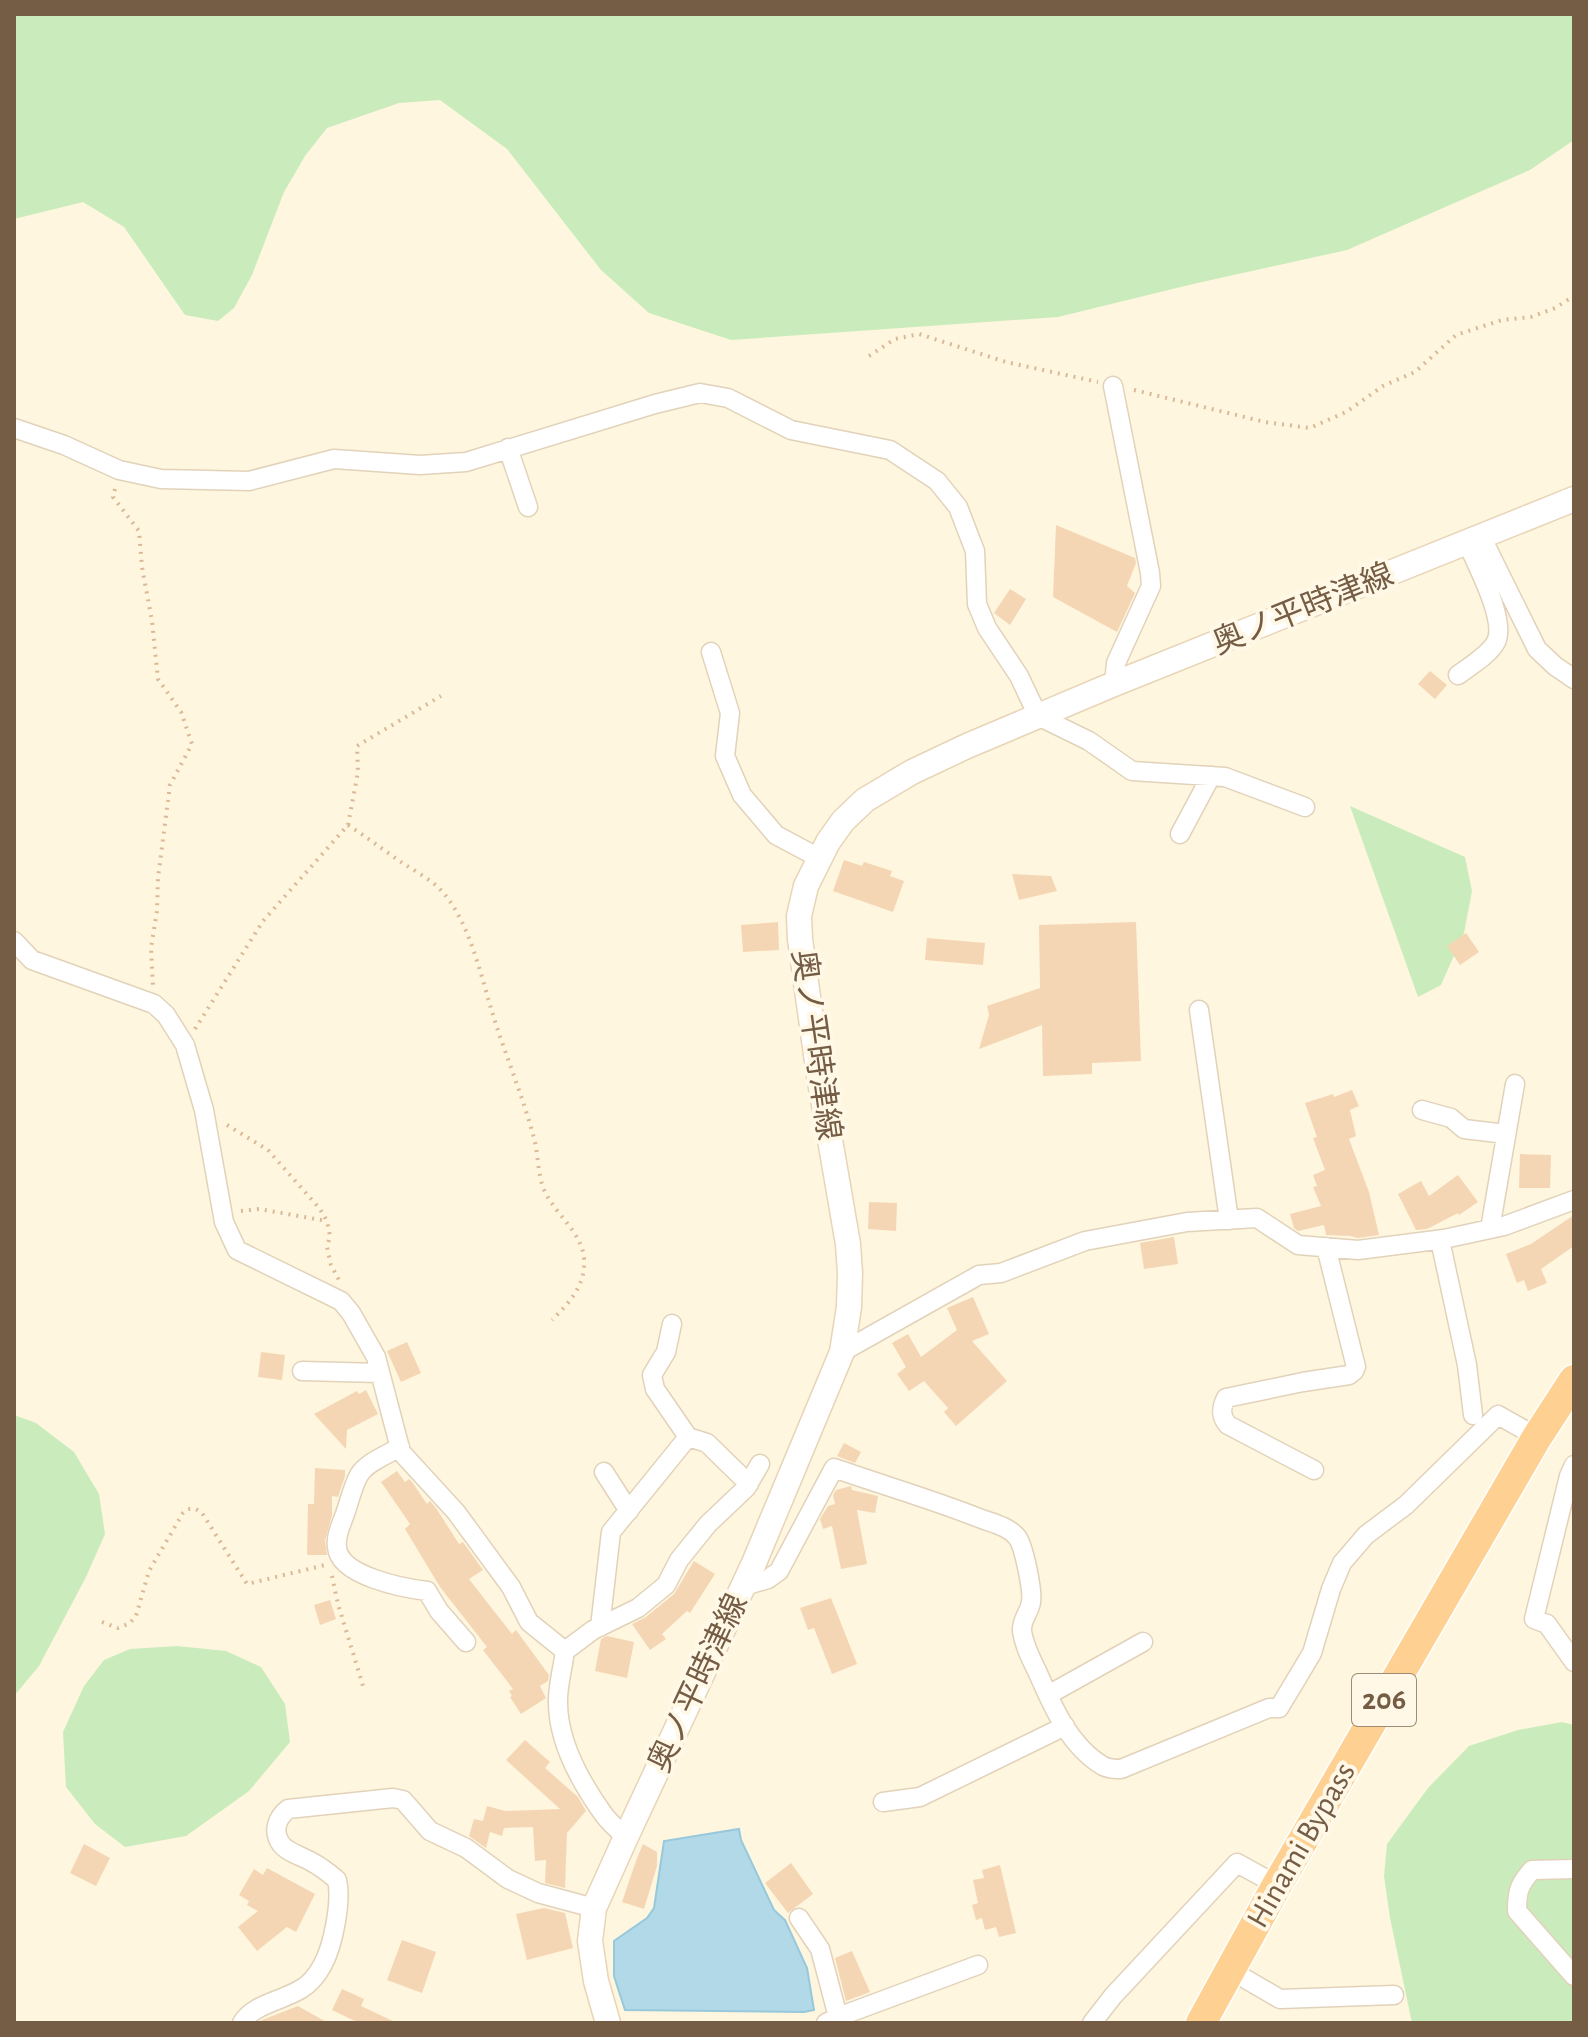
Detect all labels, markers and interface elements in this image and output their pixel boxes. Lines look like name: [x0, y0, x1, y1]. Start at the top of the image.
street label: 奥ノ平時津線: [1207, 556, 1398, 660]
street label: 奥ノ平時津線: [787, 947, 847, 1142]
street label: 奥ノ平時津線: [641, 1588, 753, 1777]
road number: 206: [1352, 1674, 1416, 1726]
street label: Hinami Bypass: [1241, 1757, 1361, 1933]

